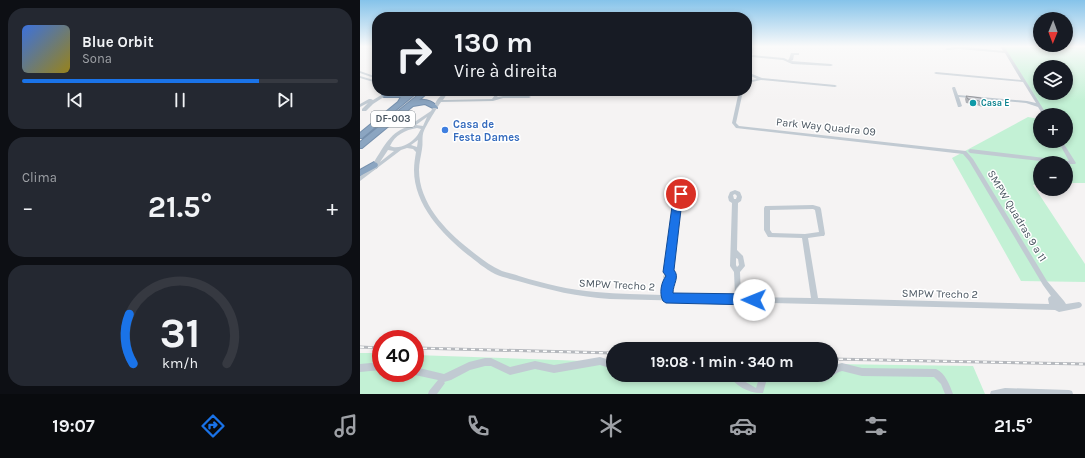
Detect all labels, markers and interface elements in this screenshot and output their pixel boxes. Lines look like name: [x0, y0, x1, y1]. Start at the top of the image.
north arrow: [1033, 12, 1073, 52]
map controls: [1033, 12, 1073, 196]
text: 130 m: [454, 26, 533, 59]
icon: right: [388, 28, 440, 80]
text: Blue Orbit: [82, 33, 154, 51]
text: Sona: [82, 51, 112, 66]
text: Vire à direita: [454, 60, 558, 82]
button: layers: [1033, 60, 1073, 100]
icon: previous: [64, 89, 86, 111]
icon: pause: [169, 89, 191, 111]
icon: next: [274, 89, 296, 111]
marker: Casa E: [968, 98, 978, 108]
place label: Casa E: [981, 98, 1010, 108]
button: +: [1033, 108, 1073, 148]
road number: DF-003: [371, 111, 415, 127]
street label: Park Way Quadra 09: [776, 115, 876, 139]
place label: Casa de Festa Dames: [453, 118, 520, 144]
marker: Casa de Festa Dames: [440, 125, 450, 135]
button: −: [1033, 156, 1073, 196]
street label: SMPW Quadras 9 a 11: [985, 168, 1049, 264]
text: Clima: [22, 170, 57, 185]
pin: [664, 177, 698, 211]
icon: arrive: [670, 183, 692, 205]
text: 21.5°: [148, 189, 212, 225]
text: −: [22, 195, 34, 221]
text: +: [326, 195, 338, 221]
street label: SMPW Trecho 2: [579, 277, 655, 293]
position arrow: [733, 279, 775, 321]
street label: SMPW Trecho 2: [902, 287, 978, 301]
text: 31: [160, 308, 200, 356]
speed limit sign: 40: [372, 330, 424, 382]
text: 19:08 · 1 min · 340 m: [651, 353, 793, 371]
text: km/h: [162, 354, 198, 371]
icon: directions: [199, 412, 227, 440]
icon: music: [332, 412, 360, 440]
icon: phone: [464, 412, 492, 440]
icon: climate: [597, 412, 625, 440]
icon: car: [729, 412, 757, 440]
icon: filters: [862, 412, 890, 440]
text: 19:07: [52, 415, 95, 437]
text: 21.5°: [994, 415, 1033, 437]

